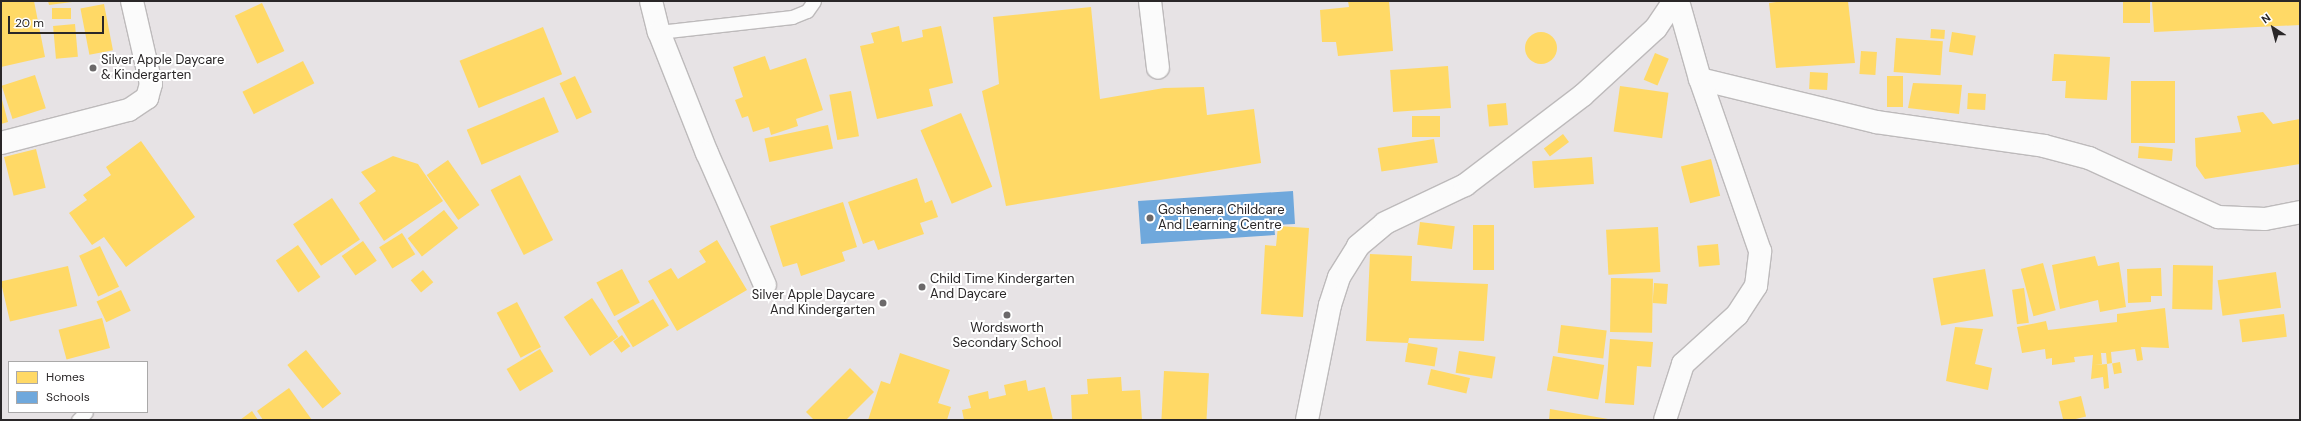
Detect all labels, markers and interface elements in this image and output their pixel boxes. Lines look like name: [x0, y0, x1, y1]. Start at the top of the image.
scale bar: [10, 8, 106, 34]
north arrow: [2253, 8, 2293, 48]
text: N: [2259, 10, 2273, 26]
text: 20 m: [15, 15, 44, 31]
place label: Silver Apple Daycare & Kindergarten: [101, 53, 224, 84]
marker: Silver Apple Daycare & Kindergarten: [88, 63, 98, 73]
place label: Goshenera Childcare And Learning Centre: [1158, 203, 1285, 234]
marker: Goshenera Childcare And Learning Centre: [1145, 213, 1155, 223]
place label: Child Time Kindergarten And Daycare: [930, 272, 1075, 303]
marker: Child Time Kindergarten And Daycare: [917, 282, 927, 292]
place label: Silver Apple Daycare And Kindergarten: [752, 288, 875, 319]
marker: Silver Apple Daycare And Kindergarten: [878, 298, 888, 308]
marker: Wordsworth Secondary School: [1002, 310, 1012, 320]
place label: Wordsworth Secondary School: [952, 321, 1062, 352]
legend: [8, 361, 148, 413]
text: Homes: [46, 369, 85, 385]
text: Schools: [46, 389, 90, 405]

